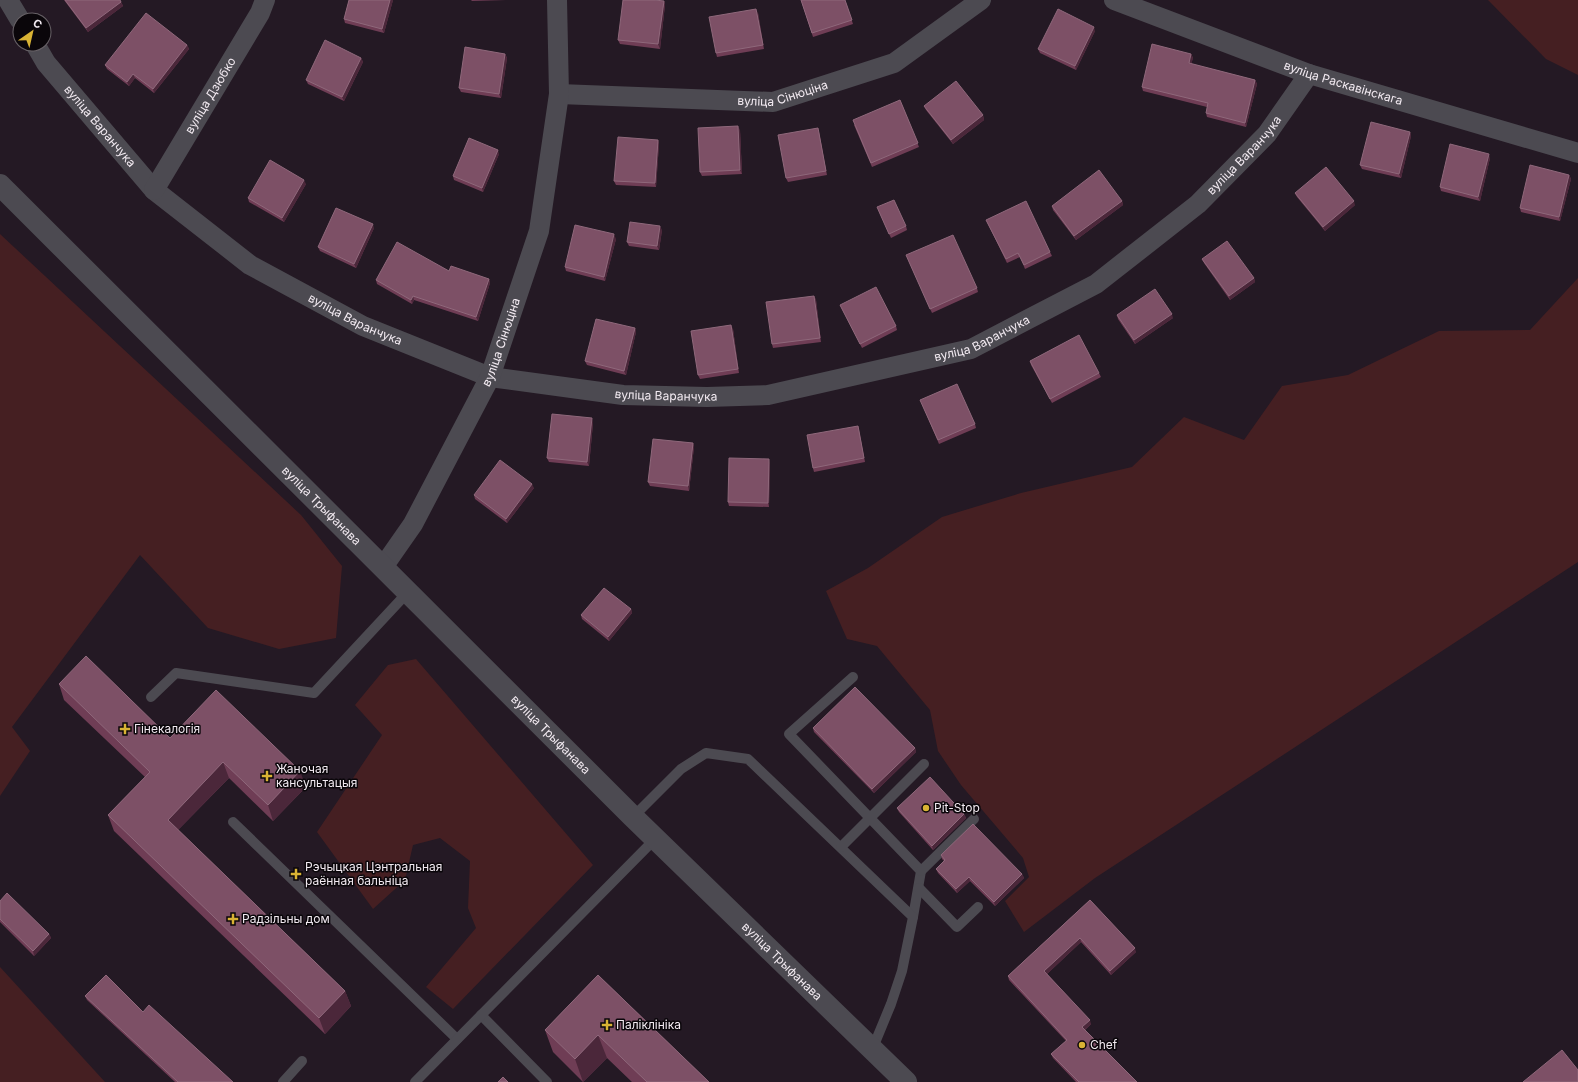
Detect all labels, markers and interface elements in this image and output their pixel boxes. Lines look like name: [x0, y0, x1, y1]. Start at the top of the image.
north arrow: [12, 12, 52, 52]
text: С: [30, 16, 45, 32]
street label: вуліца Дзюбко: [181, 54, 239, 136]
street label: вуліца Раскавінскага: [1282, 57, 1405, 108]
street label: вуліца Сінюціна: [737, 77, 830, 109]
street label: вуліца Варанчука: [61, 82, 139, 170]
street label: вуліца Варанчука: [1203, 113, 1284, 198]
street label: вуліца Варанчука: [306, 290, 404, 348]
street label: вуліца Сінюціна: [478, 296, 523, 389]
street label: вуліца Варанчука: [933, 312, 1032, 364]
street label: вуліца Варанчука: [614, 386, 718, 404]
street label: вуліца Трыфанава: [279, 463, 364, 548]
street label: вуліца Трыфанава: [508, 692, 594, 777]
place label: Гінекалогія: [134, 721, 200, 736]
marker: Гінекалогія: [119, 723, 131, 735]
place label: Жаночая кансультацыя: [276, 761, 358, 790]
marker: Жаночая кансультацыя: [261, 770, 273, 782]
place label: Pit-Stop: [934, 800, 980, 815]
marker: Pit-Stop: [921, 803, 931, 813]
place label: Рэчыцкая Цэнтральная раённая бальніца: [305, 859, 442, 888]
marker: Рэчыцкая Цэнтральная раённая бальніца: [290, 868, 302, 880]
place label: Радзільны дом: [242, 911, 330, 926]
marker: Радзільны дом: [227, 913, 239, 925]
street label: вуліца Трыфанава: [739, 919, 825, 1003]
place label: Паліклініка: [616, 1017, 681, 1032]
marker: Паліклініка: [601, 1019, 613, 1031]
place label: Chef: [1090, 1037, 1118, 1052]
marker: Chef: [1077, 1040, 1087, 1050]

